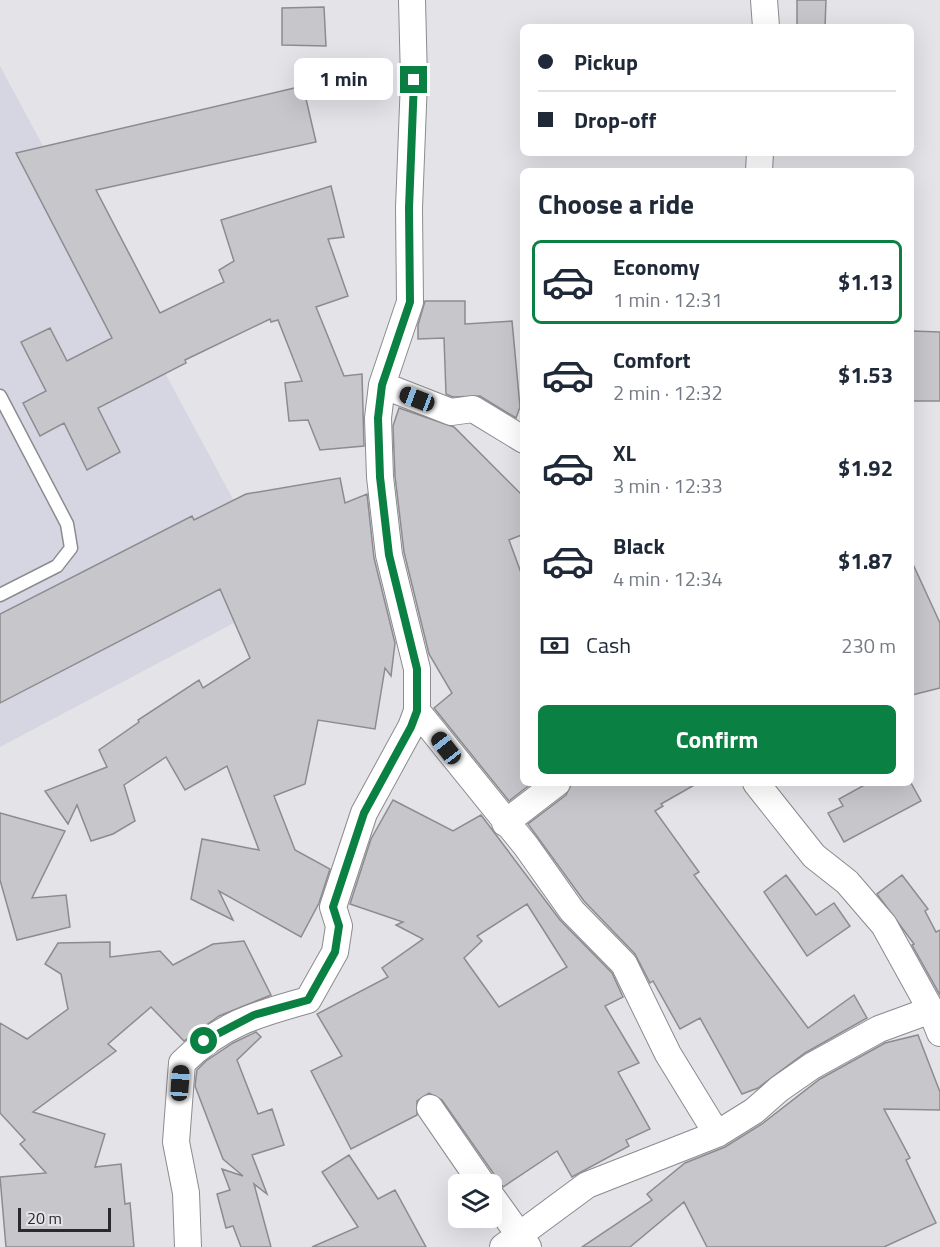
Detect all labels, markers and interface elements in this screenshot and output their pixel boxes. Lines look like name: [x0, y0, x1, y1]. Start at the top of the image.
text: Pickup: [574, 45, 638, 79]
callout: 1 min: [294, 59, 393, 101]
text: 1 min: [319, 63, 368, 94]
route end: [400, 66, 427, 93]
text: Drop-off: [574, 103, 656, 137]
text: Choose a ride: [538, 183, 694, 224]
text: Economy: [613, 250, 700, 284]
icon: car: [541, 255, 595, 309]
text: $1.13: [838, 265, 893, 299]
text: 1 min · 12:31: [613, 284, 723, 315]
text: Comfort: [613, 343, 691, 377]
icon: car: [541, 348, 595, 402]
text: $1.53: [838, 358, 893, 392]
text: 2 min · 12:32: [613, 377, 723, 408]
car: [397, 384, 437, 414]
text: XL: [613, 436, 636, 470]
icon: car: [541, 441, 595, 495]
text: $1.92: [838, 451, 893, 485]
text: 3 min · 12:33: [613, 470, 723, 501]
text: Black: [613, 529, 665, 563]
icon: car: [541, 534, 595, 588]
text: $1.87: [838, 544, 893, 578]
text: 4 min · 12:34: [613, 563, 723, 594]
text: Cash: [586, 628, 631, 662]
icon: cash: [538, 629, 571, 662]
text: 230 m: [841, 630, 896, 661]
button: Confirm: [538, 705, 896, 774]
car: [428, 728, 464, 768]
route start: [190, 1027, 217, 1054]
car: [170, 1064, 190, 1102]
map controls: [448, 1174, 502, 1228]
button: layers: [448, 1174, 502, 1228]
scale bar: [18, 1205, 111, 1232]
text: 20 m: [27, 1206, 62, 1230]

